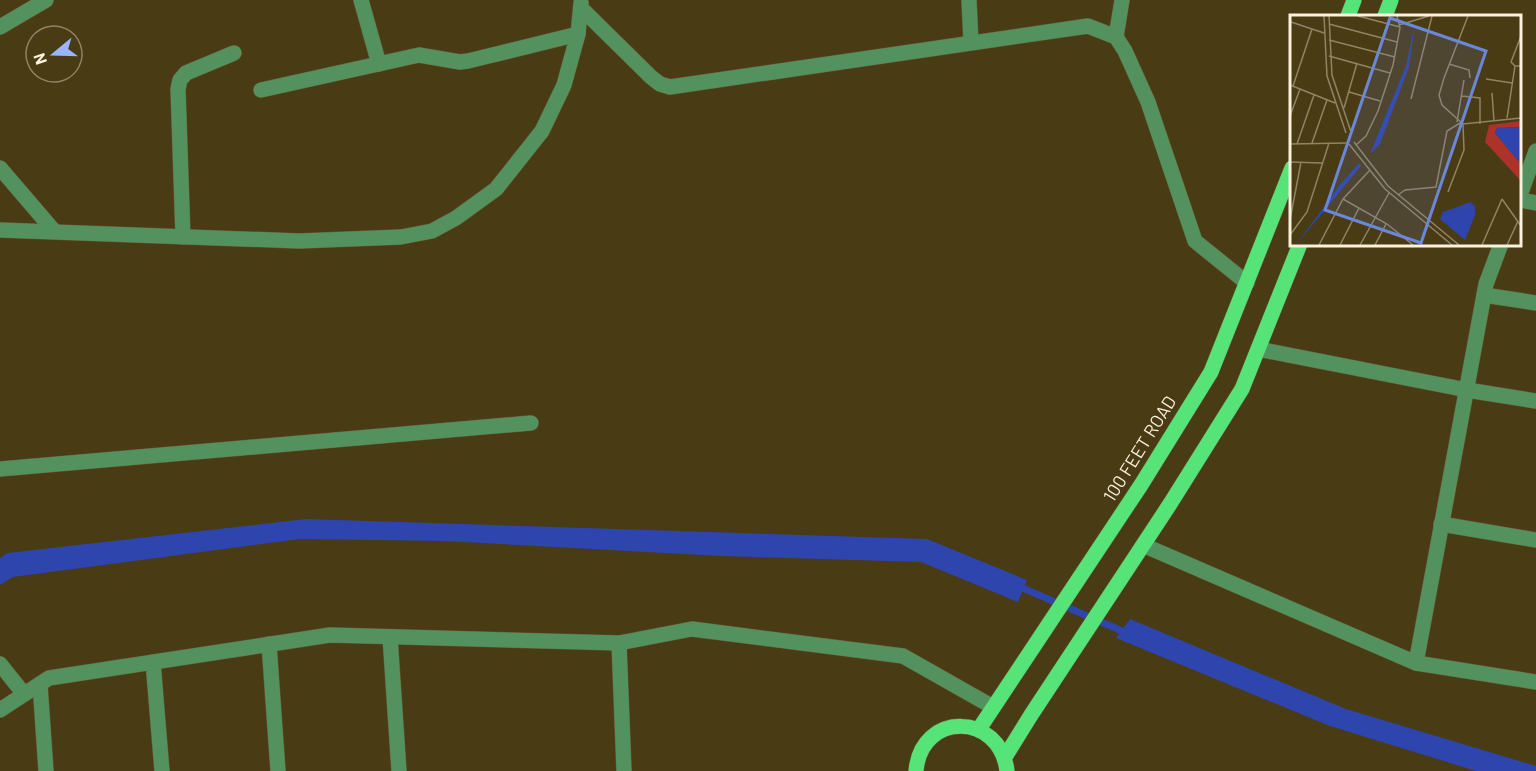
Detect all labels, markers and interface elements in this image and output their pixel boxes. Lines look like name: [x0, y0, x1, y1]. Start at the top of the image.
inset map: [1290, 15, 1521, 246]
north arrow: [24, 24, 84, 84]
text: N: [29, 51, 50, 67]
street label: 100 FEET ROAD: [1098, 392, 1180, 505]

